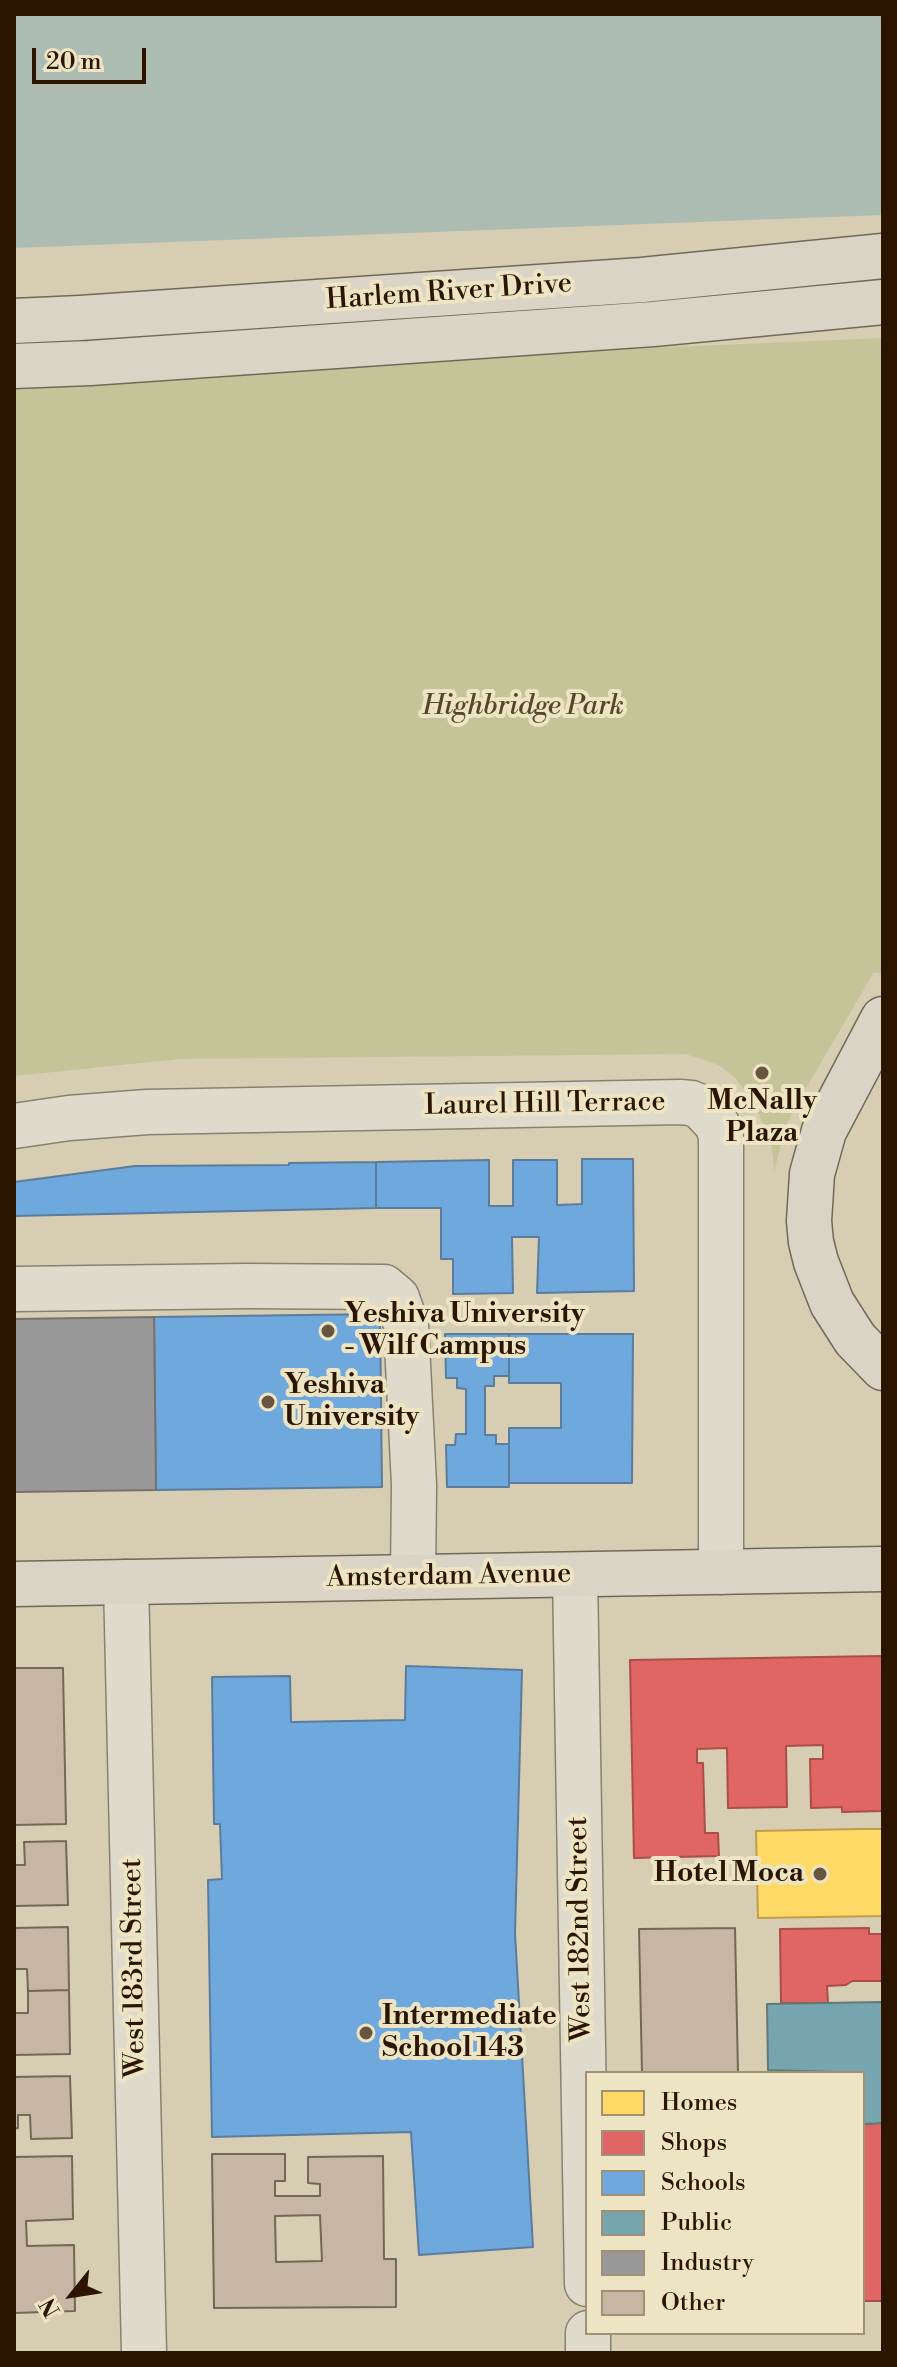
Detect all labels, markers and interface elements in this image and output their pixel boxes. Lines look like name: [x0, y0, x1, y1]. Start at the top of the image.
scale bar: [36, 32, 150, 82]
text: 20 m: [46, 47, 102, 77]
street label: Harlem River Drive: [325, 268, 573, 318]
park label: Highbridge Park: [422, 690, 624, 724]
marker: McNally Plaza: [753, 1064, 771, 1082]
place label: McNally Plaza: [707, 1085, 817, 1151]
street label: Laurel Hill Terrace: [424, 1086, 666, 1124]
place label: Yeshiva University - Wilf Campus: [344, 1298, 585, 1364]
marker: Yeshiva University - Wilf Campus: [319, 1322, 337, 1340]
place label: Yeshiva University: [284, 1369, 419, 1435]
marker: Yeshiva University: [259, 1393, 277, 1411]
street label: Amsterdam Avenue: [326, 1558, 572, 1596]
street label: West 182nd Street: [562, 1816, 600, 2042]
place label: Hotel Moca: [654, 1857, 804, 1891]
street label: West 183rd Street: [116, 1858, 154, 2078]
marker: Hotel Moca: [811, 1865, 829, 1883]
place label: Intermediate School 143: [382, 2000, 557, 2066]
marker: Intermediate School 143: [357, 2024, 375, 2042]
legend: [585, 2071, 865, 2335]
text: Homes: [661, 2088, 737, 2118]
text: Shops: [661, 2128, 727, 2158]
text: Schools: [661, 2168, 746, 2198]
text: Public: [661, 2208, 732, 2238]
text: Industry: [661, 2248, 754, 2278]
north arrow: [32, 2255, 112, 2335]
text: Other: [661, 2288, 725, 2318]
text: N: [35, 2293, 67, 2322]

